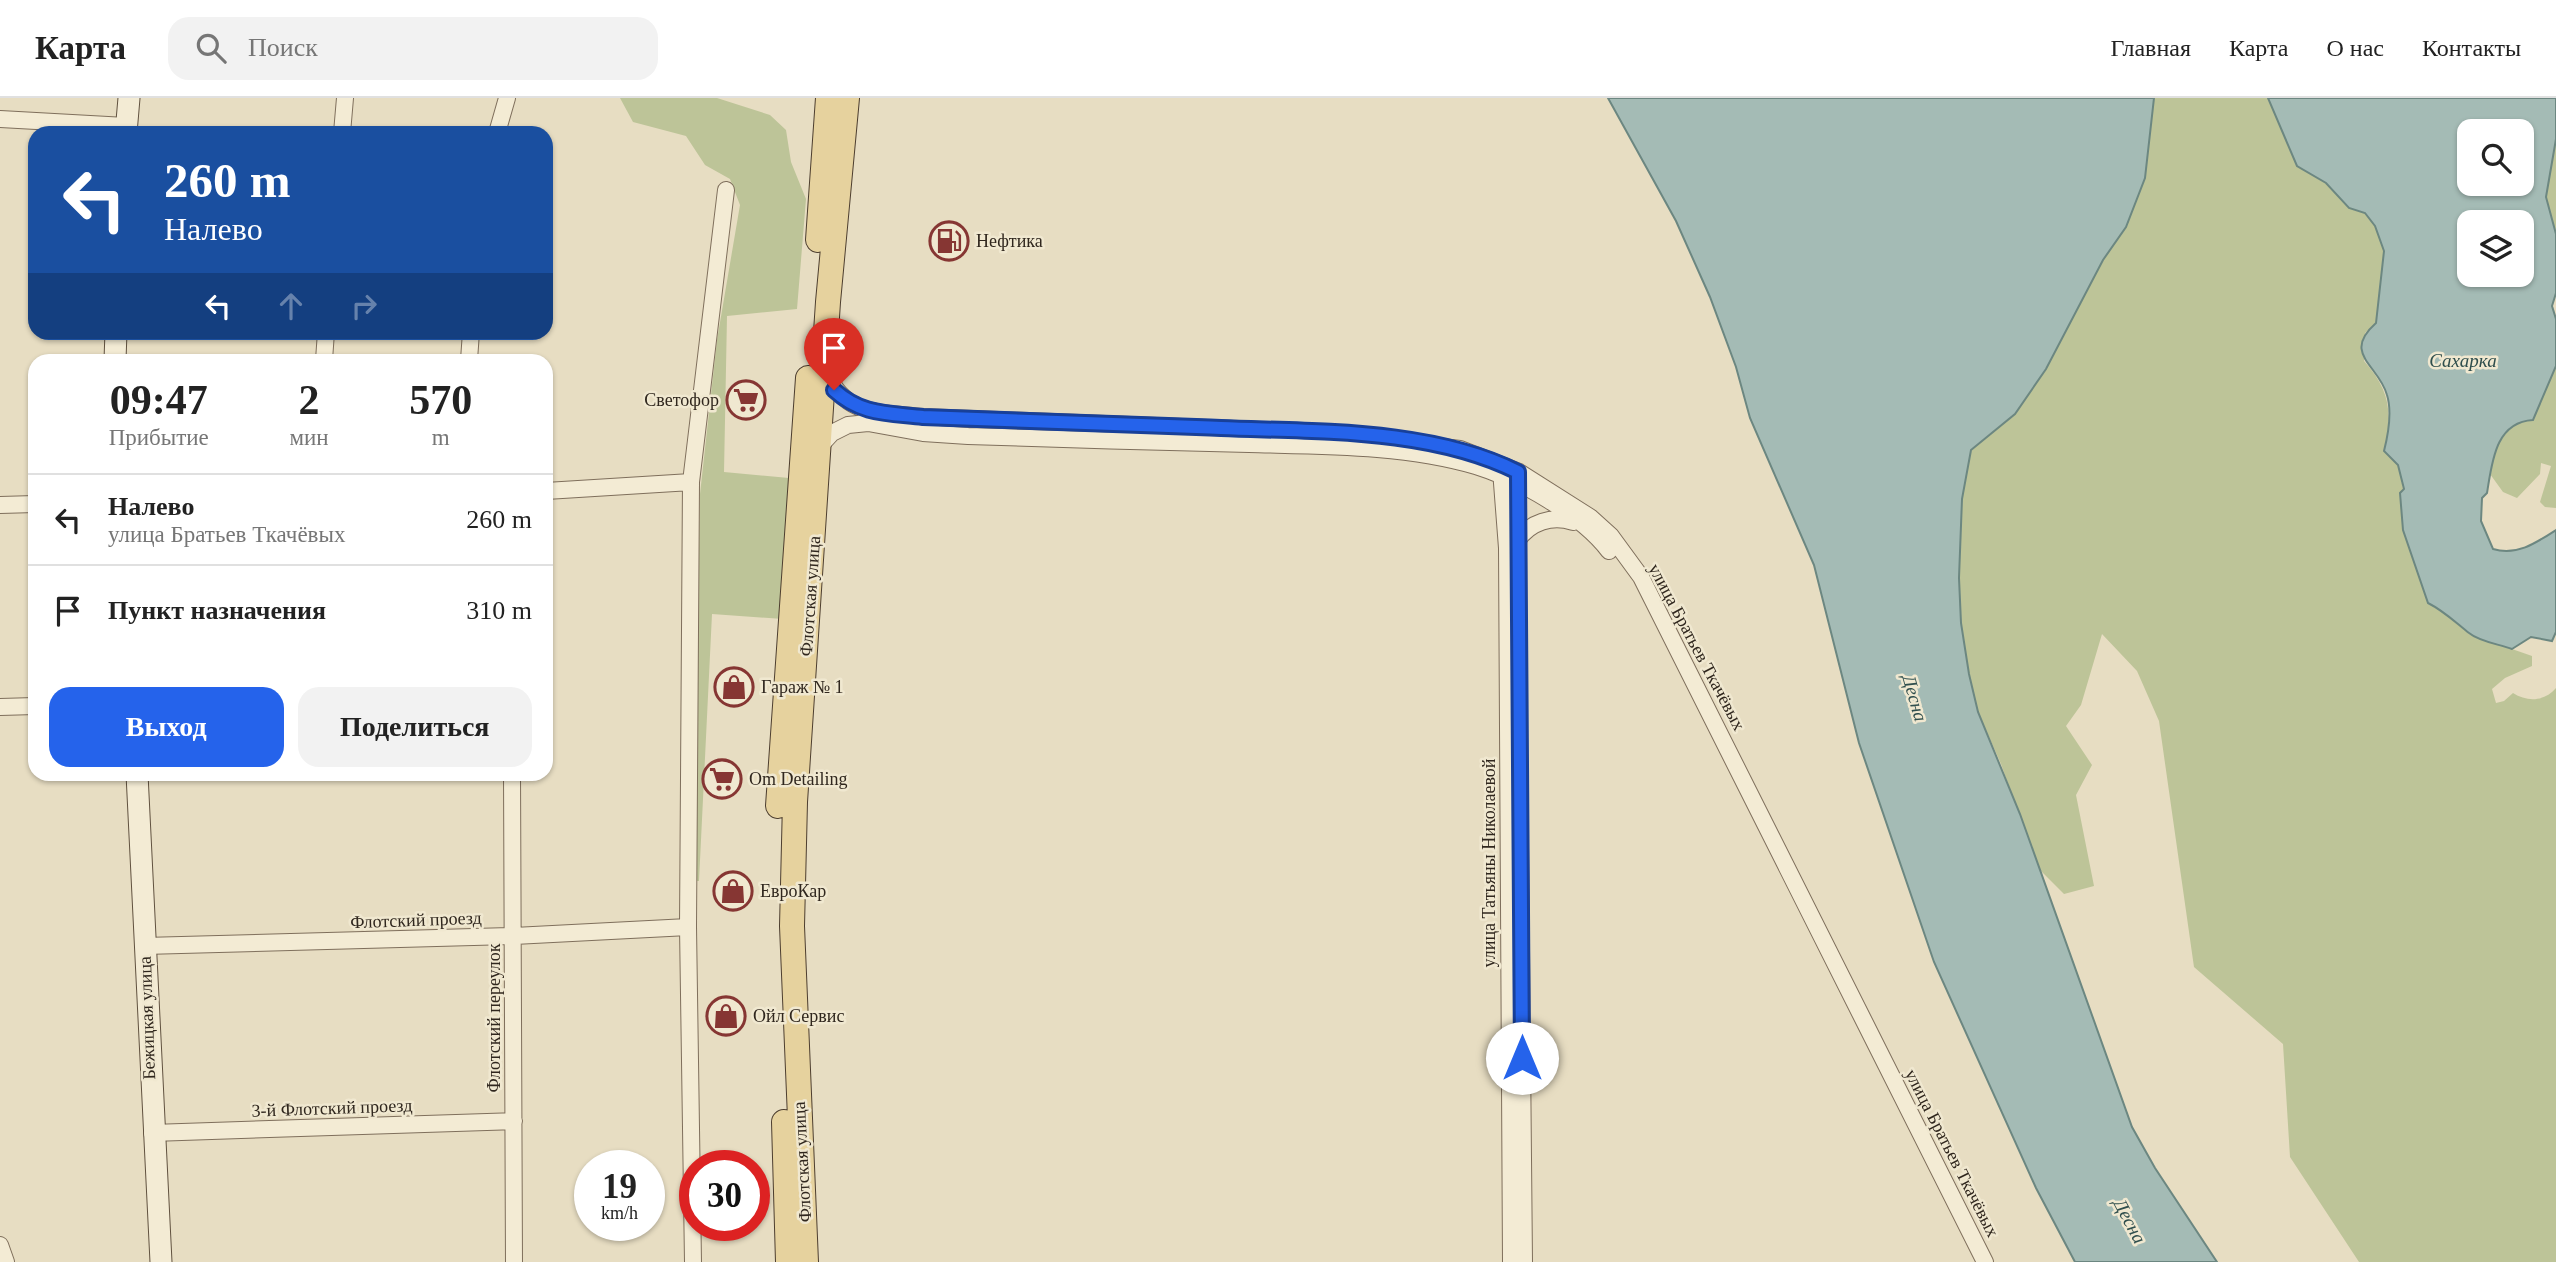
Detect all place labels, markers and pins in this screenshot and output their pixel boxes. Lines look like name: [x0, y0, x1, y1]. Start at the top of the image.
fuel station icon: Нефтика: [928, 220, 970, 262]
place label: Нефтика: [976, 231, 1043, 251]
pin: [804, 318, 864, 390]
supermarket icon: Светофор: [725, 379, 767, 421]
place label: Светофор: [644, 390, 719, 410]
shop icon: Гараж № 1: [713, 666, 755, 708]
place label: Гараж № 1: [761, 677, 844, 697]
supermarket icon: Om Detailing: [701, 758, 743, 800]
place label: Om Detailing: [749, 769, 847, 789]
shop icon: ЕвроКар: [712, 870, 754, 912]
place label: ЕвроКар: [760, 881, 826, 901]
shop icon: Ойл Сервис: [705, 995, 747, 1037]
place label: Ойл Сервис: [753, 1006, 844, 1026]

